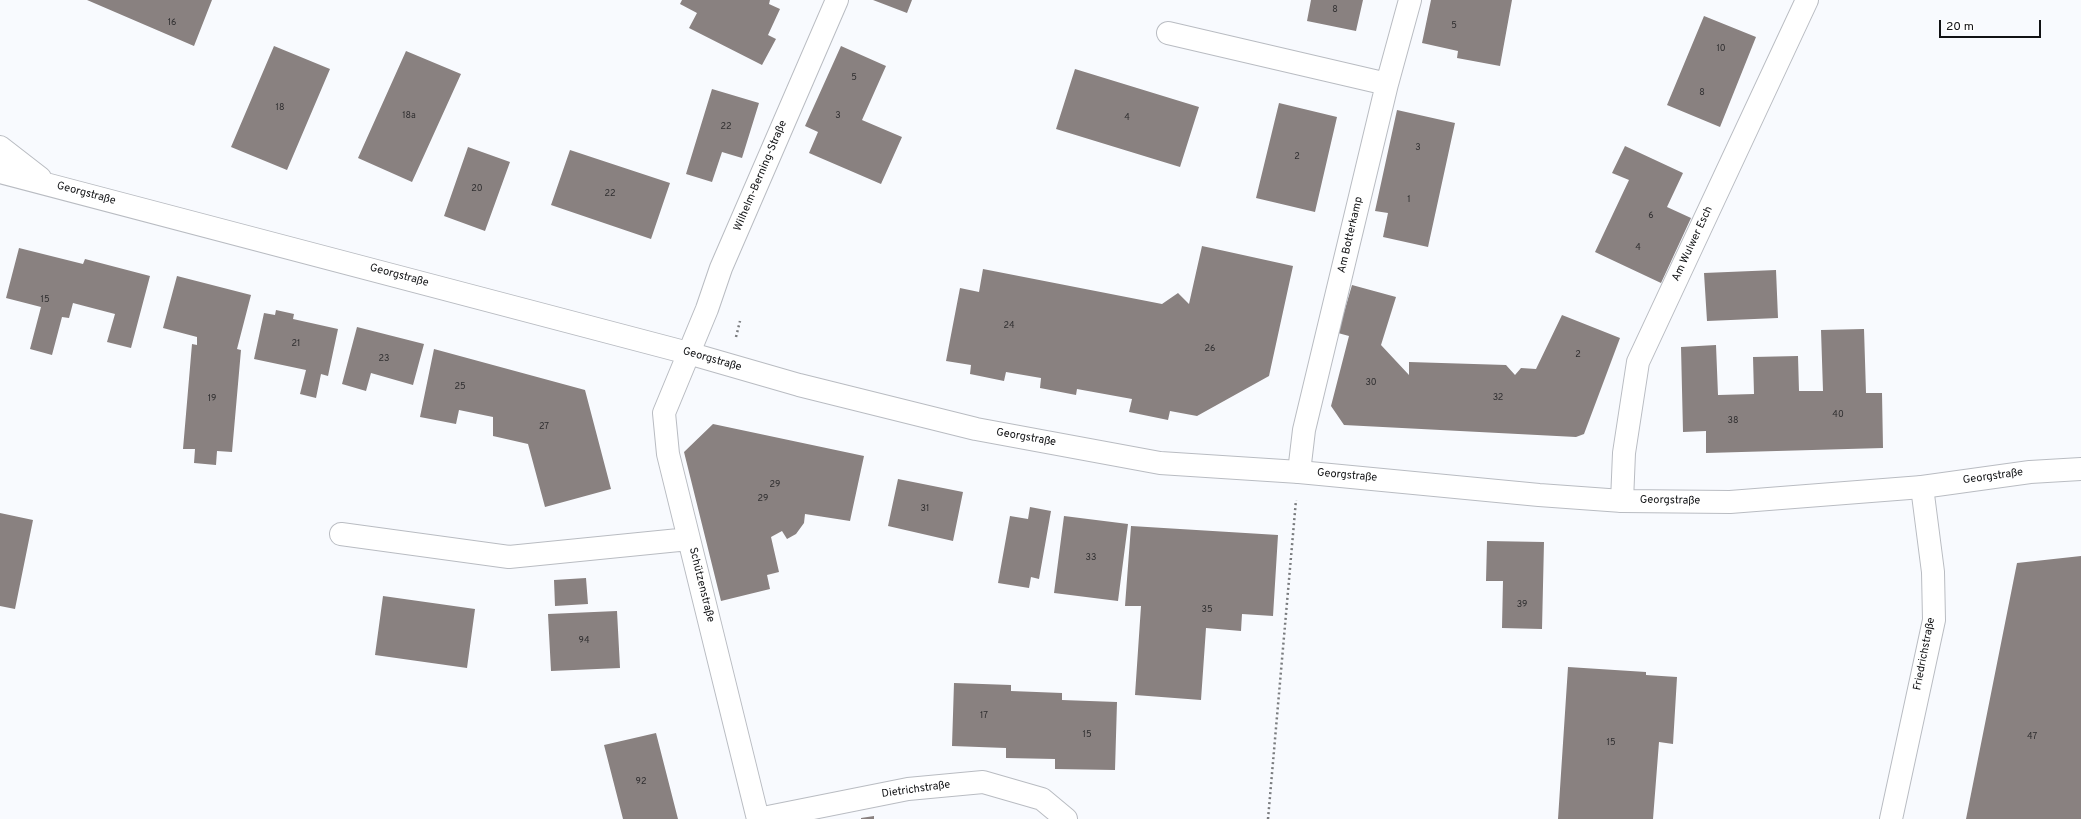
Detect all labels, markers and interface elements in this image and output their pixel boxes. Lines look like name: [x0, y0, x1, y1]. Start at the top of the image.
house number: 8: [1332, 5, 1338, 15]
scale bar: [1941, 12, 2043, 38]
house number: 16: [168, 18, 176, 28]
text: 20 m: [1946, 19, 1974, 35]
house number: 5: [1451, 21, 1457, 31]
house number: 10: [1716, 44, 1726, 54]
house number: 5: [851, 73, 857, 83]
house number: 8: [1699, 88, 1705, 98]
house number: 18: [276, 103, 284, 113]
house number: 18a: [402, 111, 416, 121]
house number: 3: [835, 111, 841, 121]
house number: 4: [1124, 113, 1130, 123]
street label: Wilhelm-Berning-Straße: [732, 119, 790, 233]
house number: 22: [720, 122, 732, 132]
house number: 3: [1415, 143, 1421, 153]
house number: 2: [1294, 152, 1300, 162]
street label: Georgstraße: [55, 180, 117, 208]
house number: 20: [471, 184, 483, 194]
house number: 22: [604, 189, 616, 199]
street label: Am Botterkamp: [1336, 195, 1366, 275]
house number: 1: [1407, 195, 1411, 205]
street label: Am Wulwer Esch: [1670, 204, 1716, 284]
house number: 6: [1648, 211, 1654, 221]
house number: 4: [1635, 243, 1641, 253]
street label: Georgstraße: [368, 262, 430, 290]
house number: 15: [41, 295, 49, 305]
house number: 24: [1003, 321, 1015, 331]
house number: 21: [292, 339, 300, 349]
house number: 26: [1205, 344, 1215, 354]
street label: Georgstraße: [681, 345, 743, 375]
house number: 2: [1575, 350, 1581, 360]
house number: 23: [379, 354, 389, 364]
house number: 30: [1365, 378, 1377, 388]
house number: 25: [454, 382, 466, 392]
house number: 32: [1493, 393, 1503, 403]
house number: 19: [208, 394, 216, 404]
house number: 40: [1832, 410, 1844, 420]
house number: 38: [1728, 416, 1738, 426]
house number: 27: [539, 422, 549, 432]
street label: Georgstraße: [995, 426, 1057, 450]
street label: Georgstraße: [1962, 466, 2024, 488]
street label: Georgstraße: [1316, 467, 1378, 485]
house number: 29: [770, 480, 780, 490]
house number: 29: [758, 494, 768, 504]
street label: Georgstraße: [1640, 494, 1700, 508]
house number: 31: [921, 504, 929, 514]
street label: Schützenstraße: [685, 546, 717, 624]
house number: 33: [1086, 553, 1096, 563]
house number: 39: [1517, 600, 1527, 610]
house number: 35: [1201, 605, 1213, 615]
street label: Friedrichstraße: [1911, 616, 1939, 692]
house number: 94: [579, 636, 589, 646]
house number: 17: [980, 711, 988, 721]
house number: 15: [1083, 730, 1091, 740]
house number: 47: [2027, 732, 2037, 742]
house number: 15: [1607, 738, 1615, 748]
house number: 92: [636, 777, 646, 787]
street label: Dietrichstraße: [881, 779, 951, 801]

